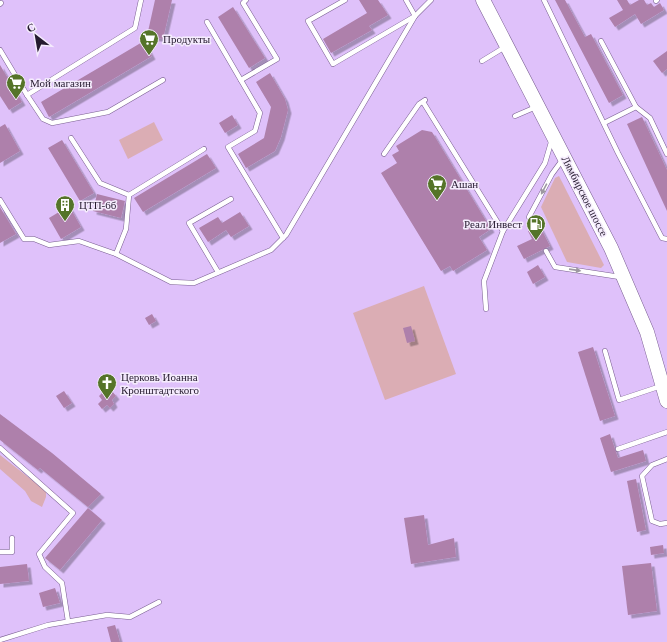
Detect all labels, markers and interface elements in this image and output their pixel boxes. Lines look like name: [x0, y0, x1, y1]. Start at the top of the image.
north arrow: [16, 16, 56, 56]
text: С: [24, 20, 37, 35]
supermarket icon: Продукты: [138, 28, 160, 56]
place label: Продукты: [163, 33, 211, 45]
supermarket icon: Мой магазин: [5, 72, 27, 100]
place label: Мой магазин: [30, 77, 91, 89]
street label: Лямбирское шоссе: [560, 154, 610, 238]
supermarket icon: Ашан: [426, 173, 448, 201]
place label: Ашан: [451, 178, 478, 190]
one-way arrow: [541, 183, 547, 194]
building icon: ЦТП-6б: [54, 194, 76, 222]
place label: ЦТП-6б: [79, 199, 117, 211]
fuel station icon: Реал Инвест: [525, 213, 547, 241]
place label: Реал Инвест: [464, 218, 522, 230]
one-way arrow: [569, 267, 581, 273]
place label: Церковь Иоанна Кронштадтского: [121, 371, 199, 396]
church icon: Церковь Иоанна Кронштадтского: [96, 372, 118, 400]

